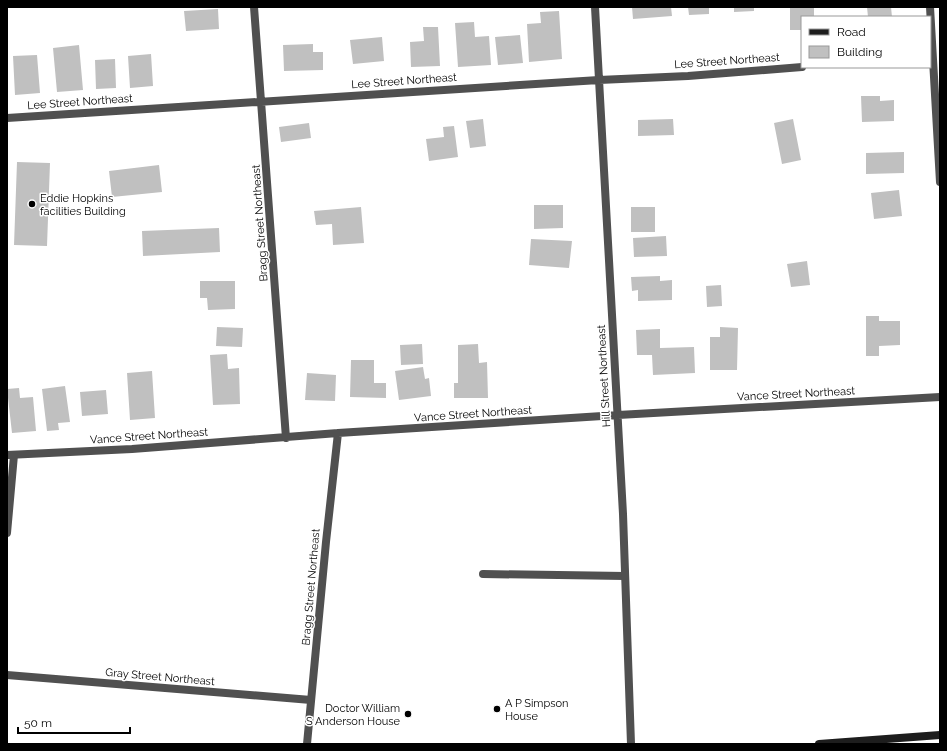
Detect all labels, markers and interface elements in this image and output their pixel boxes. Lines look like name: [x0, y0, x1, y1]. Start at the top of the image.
legend: [801, 16, 931, 68]
text: Road: [837, 25, 866, 39]
text: Building: [837, 45, 883, 59]
street label: Lee Street Northeast: [674, 51, 780, 71]
street label: Lee Street Northeast: [351, 71, 457, 91]
street label: Lee Street Northeast: [27, 92, 133, 112]
street label: Bragg Street Northeast: [249, 164, 271, 282]
place label: Eddie Hopkins facilities Building: [40, 192, 126, 218]
marker: Eddie Hopkins facilities Building: [27, 199, 37, 209]
street label: Hill Street Northeast: [595, 324, 613, 428]
street label: Vance Street Northeast: [737, 384, 856, 404]
street label: Vance Street Northeast: [414, 403, 533, 425]
street label: Vance Street Northeast: [90, 425, 209, 447]
street label: Bragg Street Northeast: [299, 528, 323, 646]
street label: Gray Street Northeast: [105, 666, 215, 688]
place label: A P Simpson House: [505, 697, 569, 723]
place label: Doctor William S Anderson House: [306, 702, 401, 728]
marker: A P Simpson House: [492, 704, 502, 714]
scale bar: [18, 709, 130, 735]
marker: Doctor William S Anderson House: [403, 709, 413, 719]
text: 50 m: [24, 716, 52, 730]

